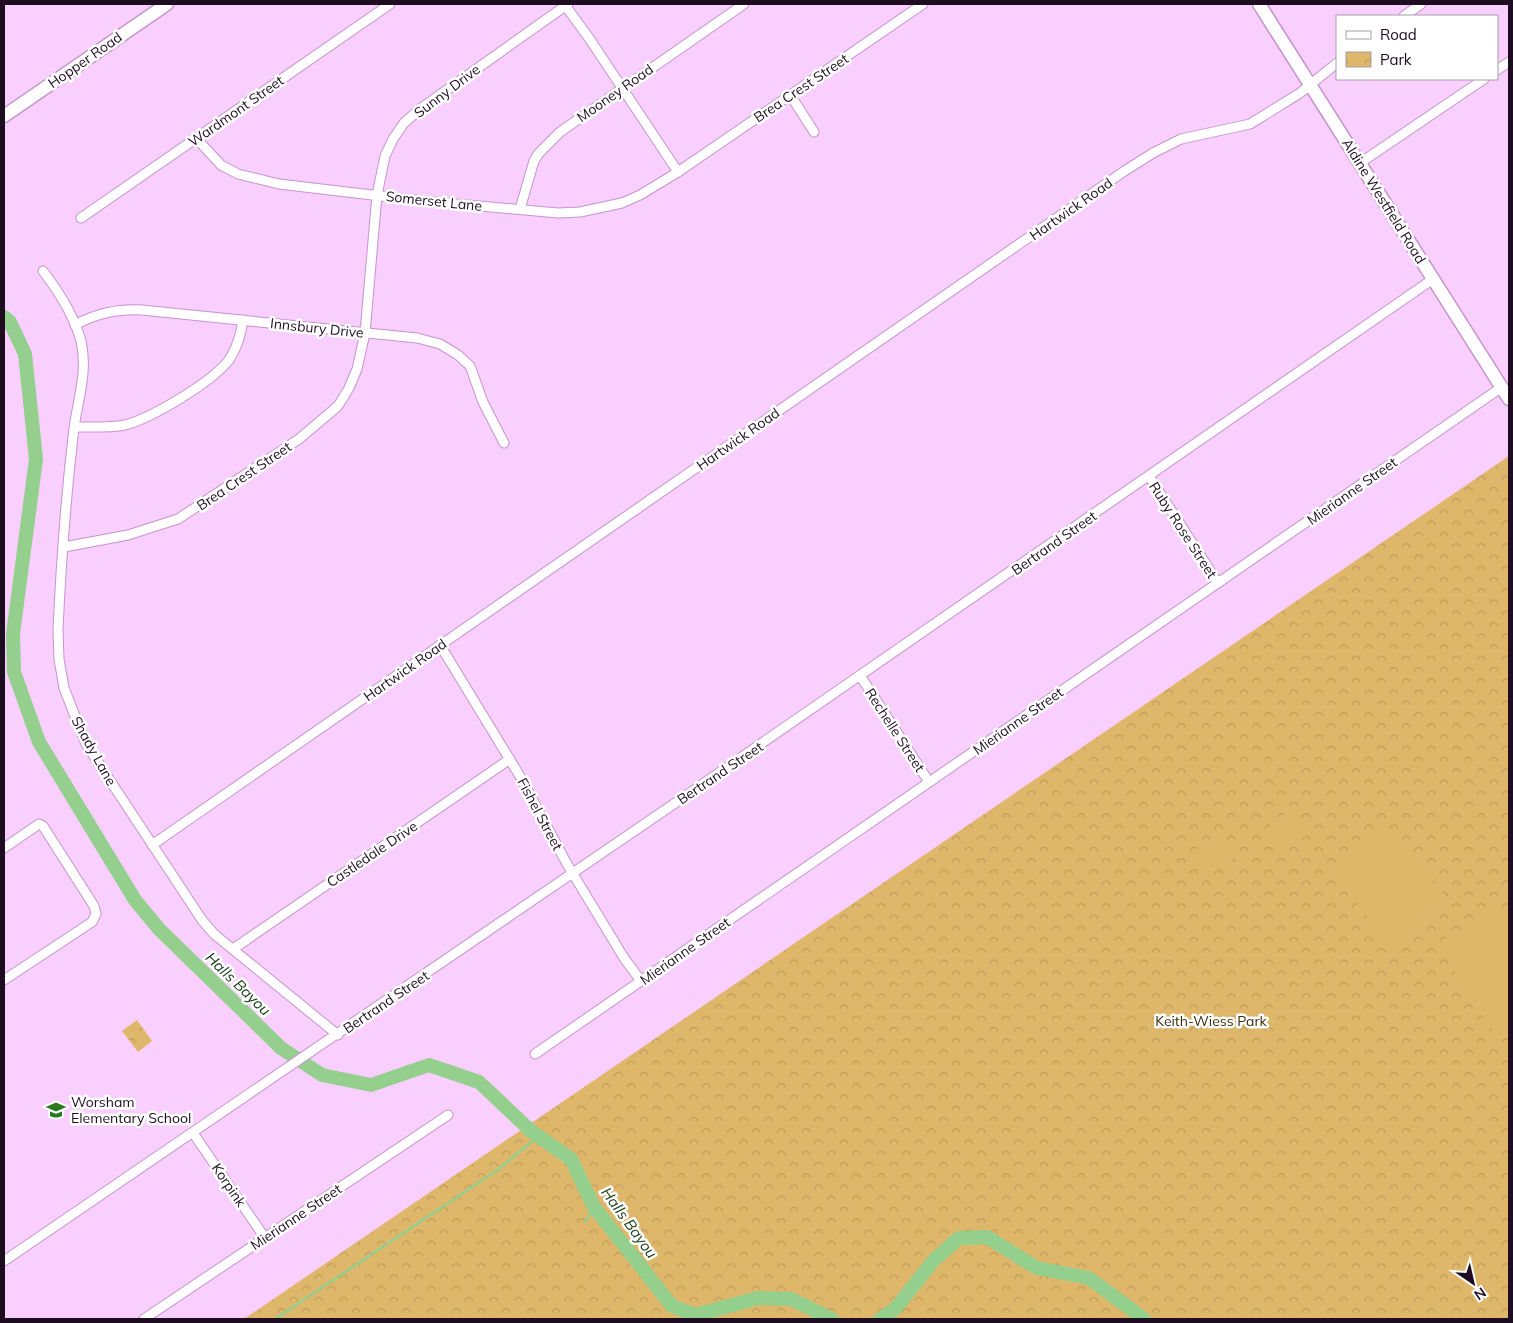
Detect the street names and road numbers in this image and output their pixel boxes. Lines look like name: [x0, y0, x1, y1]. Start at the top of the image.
street label: Hopper Road: [45, 28, 125, 92]
street label: Brea Crest Street: [750, 50, 852, 126]
street label: Sunny Drive: [410, 60, 484, 122]
street label: Mooney Road: [573, 60, 657, 126]
street label: Wardmont Street: [185, 71, 287, 151]
street label: Aldine Westfield Road: [1338, 135, 1430, 267]
street label: Hartwick Road: [1026, 174, 1116, 244]
street label: Somerset Lane: [385, 187, 483, 215]
street label: Innsbury Drive: [269, 314, 365, 342]
street label: Hartwick Road: [693, 404, 783, 474]
street label: Brea Crest Street: [193, 438, 295, 514]
street label: Mierianne Street: [1303, 453, 1401, 529]
street label: Ruby Rose Street: [1145, 478, 1221, 582]
street label: Bertrand Street: [1008, 507, 1100, 579]
street label: Hartwick Road: [360, 635, 450, 705]
street label: Mierianne Street: [969, 683, 1067, 759]
street label: Rechelle Street: [861, 685, 929, 775]
street label: Shady Lane: [68, 713, 120, 789]
street label: Bertrand Street: [674, 738, 767, 808]
street label: Fishel Street: [513, 775, 567, 853]
street label: Castledale Drive: [323, 817, 421, 891]
street label: Mierianne Street: [636, 913, 734, 989]
street label: Bertrand Street: [340, 967, 433, 1037]
street label: Korpink: [208, 1160, 251, 1211]
street label: Mierianne Street: [247, 1180, 345, 1254]

